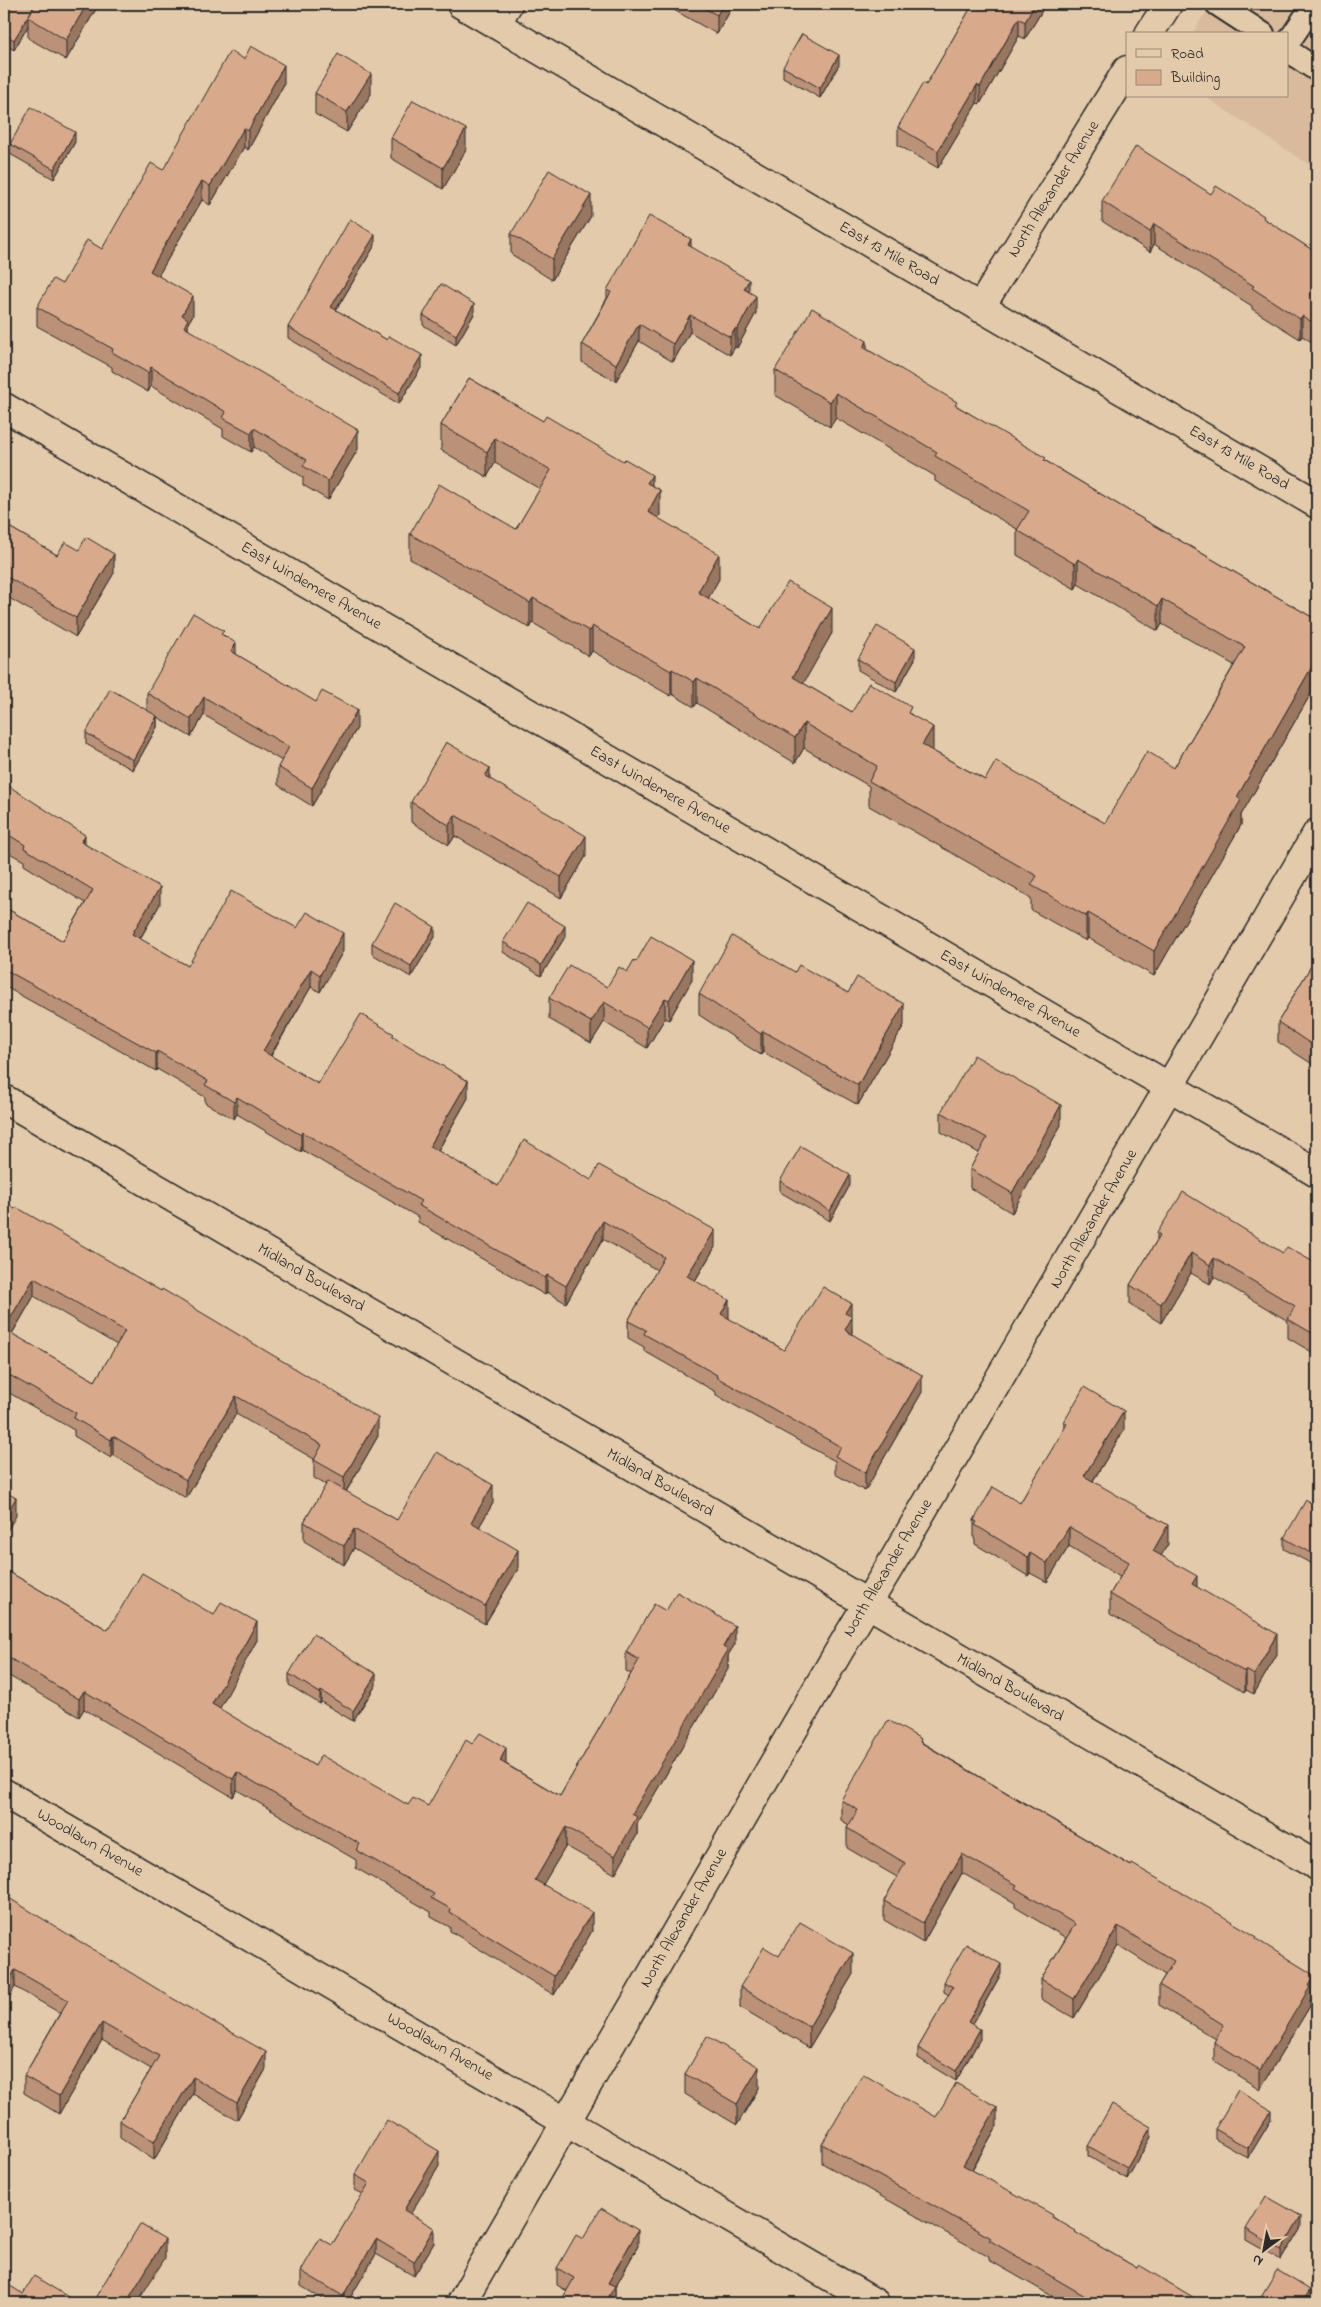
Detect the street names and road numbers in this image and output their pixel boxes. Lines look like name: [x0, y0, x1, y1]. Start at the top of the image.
street label: North Alexander Avenue: [1002, 115, 1106, 262]
street label: East 13 Mile Road: [834, 215, 944, 293]
street label: East 13 Mile Road: [1184, 419, 1294, 497]
street label: East Windemere Avenue: [236, 536, 387, 637]
street label: East Windemere Avenue: [585, 740, 736, 841]
street label: East Windemere Avenue: [935, 944, 1086, 1045]
street label: North Alexander Avenue: [1044, 1144, 1144, 1293]
street label: Midland Boulevard: [253, 1237, 369, 1319]
street label: Midland Boulevard: [602, 1442, 718, 1524]
street label: North Alexander Avenue: [837, 1494, 939, 1642]
street label: Midland Boulevard: [952, 1647, 1068, 1729]
street label: Woodlawn Avenue: [32, 1803, 148, 1884]
street label: North Alexander Avenue: [634, 1843, 734, 1992]
street label: Woodlawn Avenue: [382, 2007, 498, 2088]

